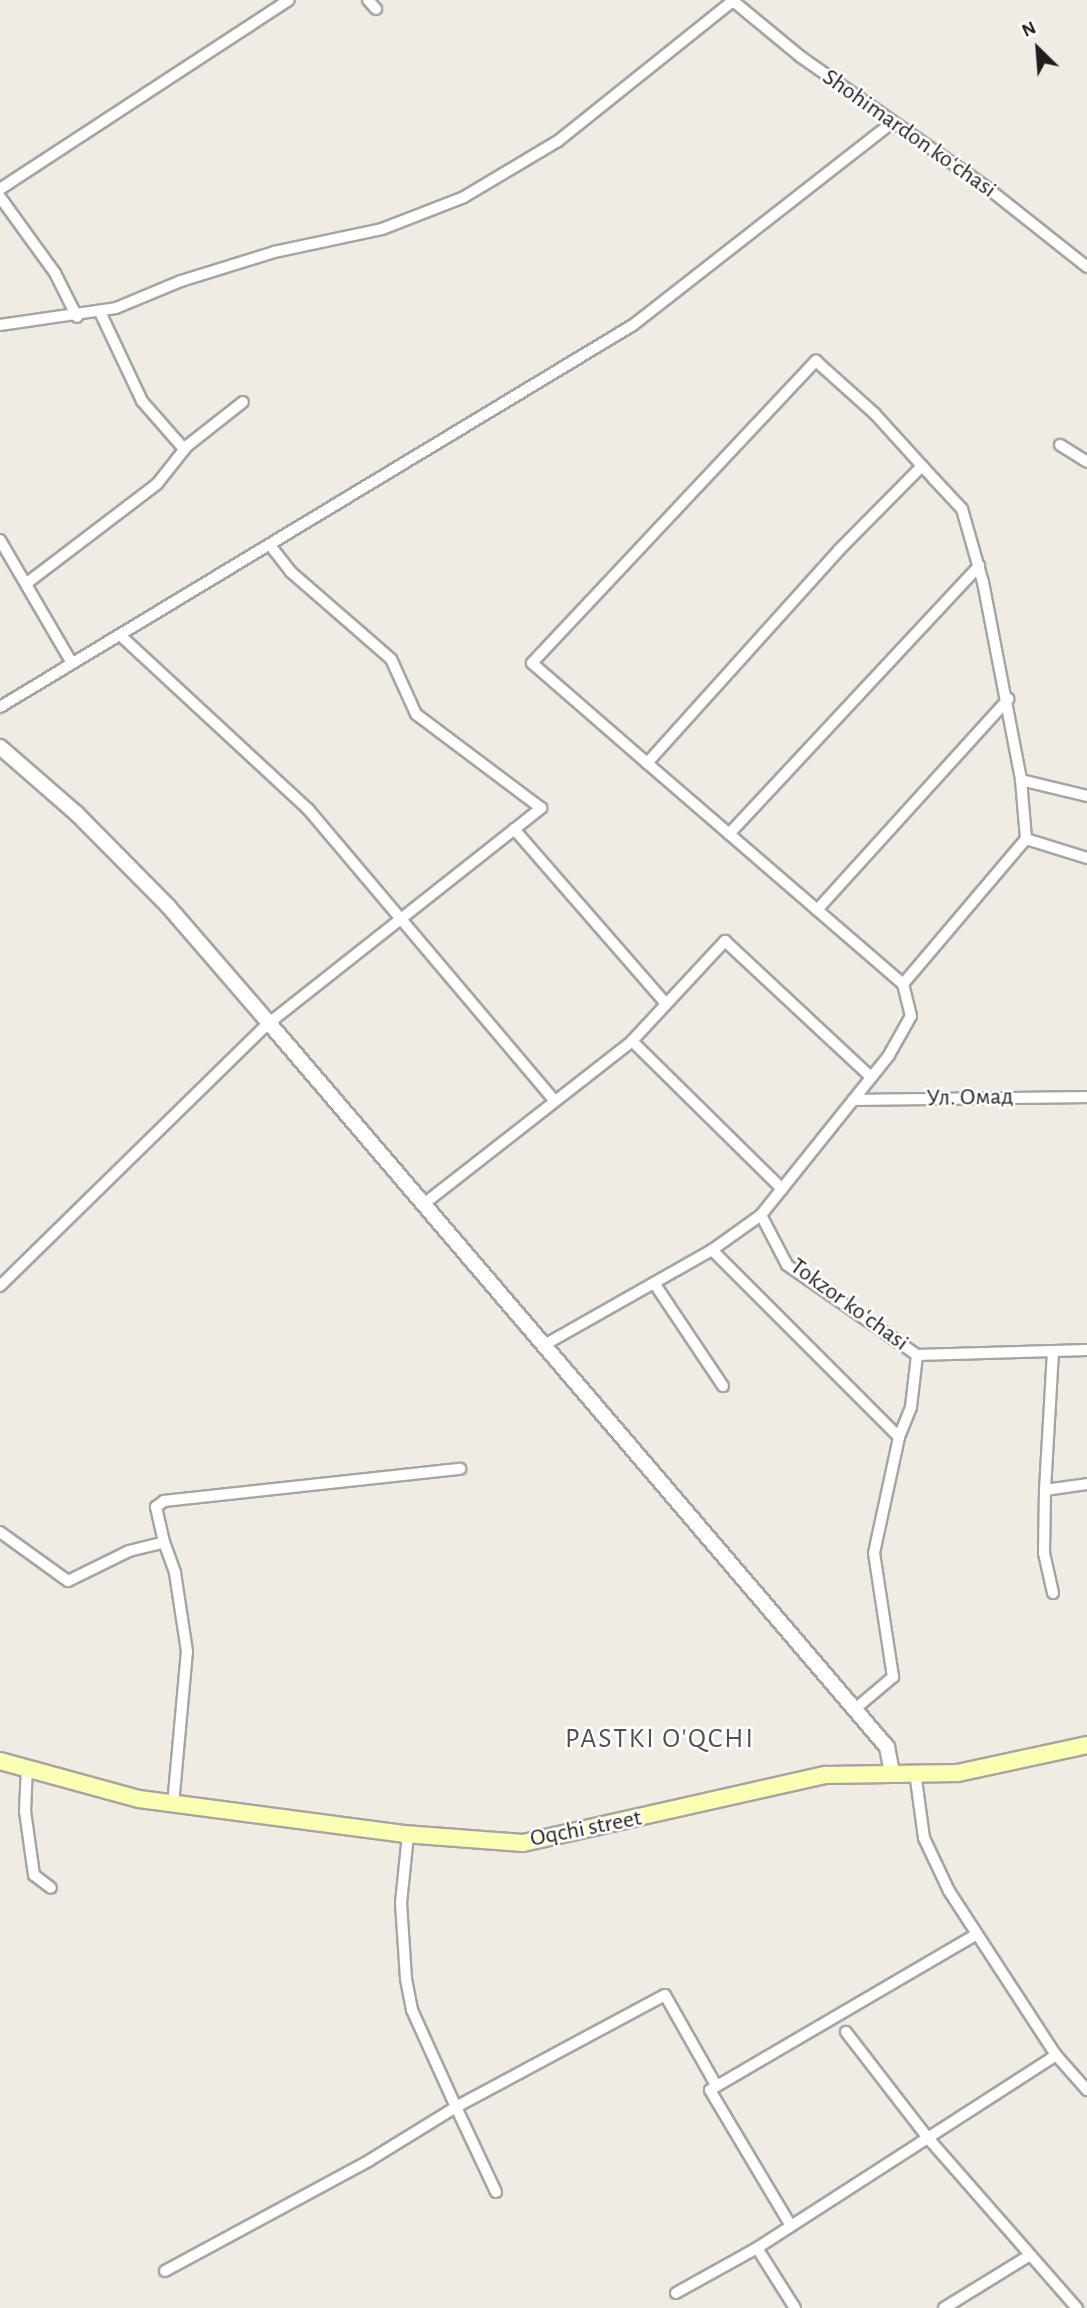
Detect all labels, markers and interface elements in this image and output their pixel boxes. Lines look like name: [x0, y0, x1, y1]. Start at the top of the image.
north arrow: [1003, 14, 1073, 84]
text: N: [1019, 18, 1039, 41]
street label: Shohimardon koʻchasi: [817, 63, 1001, 205]
street label: Ул. Омад: [926, 1083, 1014, 1113]
street label: Tokzor koʻchasi: [784, 1252, 914, 1358]
district label: PASTKI O'QCHI: [567, 1722, 753, 1756]
street label: Oqchi street: [528, 1804, 644, 1854]

